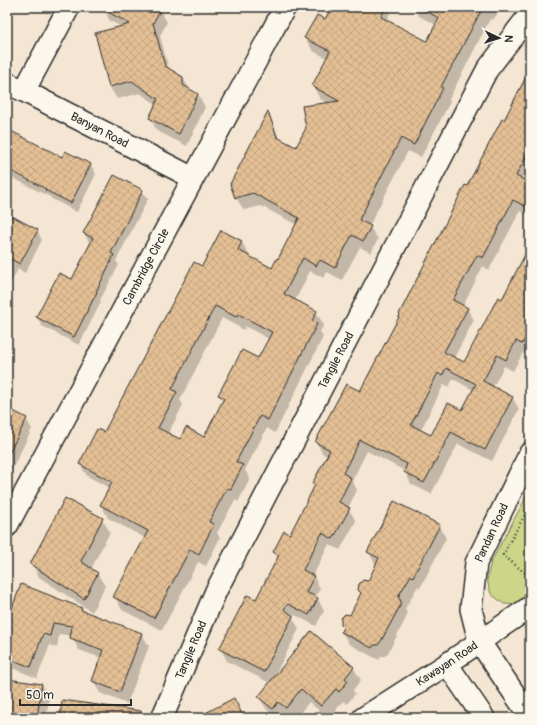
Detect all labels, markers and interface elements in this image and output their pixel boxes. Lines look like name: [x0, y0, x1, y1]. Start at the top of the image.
north arrow: [479, 18, 519, 58]
text: N: [502, 34, 515, 43]
street label: Banyan Road: [68, 109, 131, 151]
street label: Cambridge Circle: [119, 226, 173, 308]
street label: Tangile Road: [315, 329, 357, 392]
street label: Pandan Road: [472, 501, 512, 565]
street label: Tangile Road: [172, 618, 210, 682]
street label: Kawayan Road: [413, 638, 481, 689]
scale bar: [20, 681, 131, 707]
text: 50 m: [26, 688, 54, 703]

